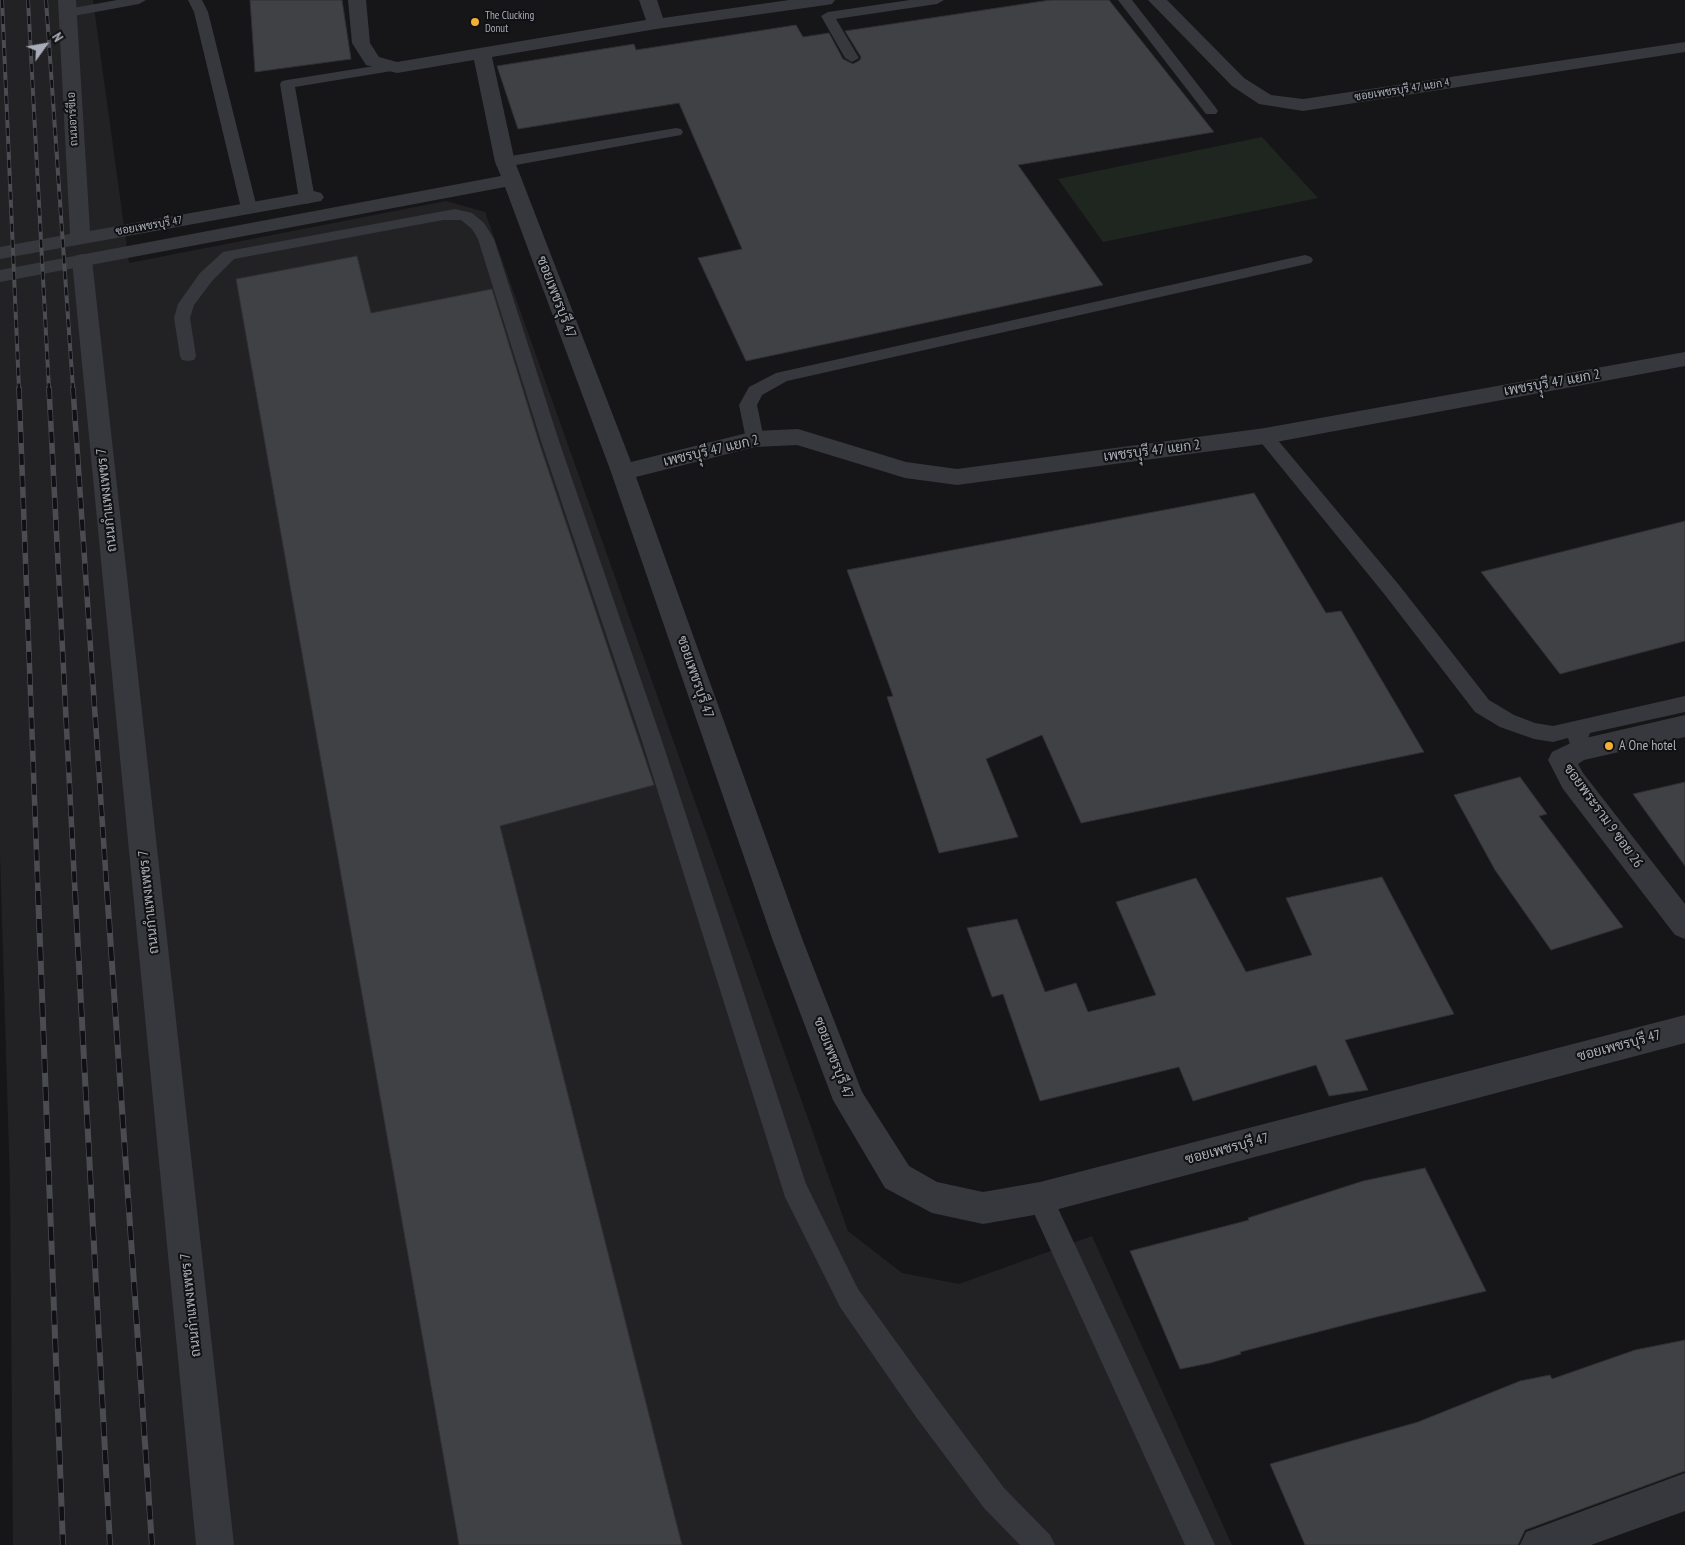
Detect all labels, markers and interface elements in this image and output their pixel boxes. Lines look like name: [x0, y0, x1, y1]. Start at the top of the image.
place label: The Clucking Donut: [485, 9, 534, 35]
marker: The Clucking Donut: [469, 16, 481, 28]
north arrow: [20, 20, 70, 70]
text: N: [48, 29, 67, 45]
street label: ซอยเพชรบุรี 47 แยก 4: [1354, 76, 1450, 104]
street label: ถนนอาร์ซีเอ: [65, 92, 81, 146]
street label: ซอยเพชรบุรี 47: [115, 214, 183, 238]
street label: ซอยเพชรบุรี 47: [533, 254, 579, 340]
street label: เพชรบุุรี 47 แยก 2: [1503, 366, 1601, 400]
street label: เพชรบุุรี 47 แยก 2: [662, 432, 760, 470]
street label: เพชรบุุรี 47 แยก 2: [1103, 437, 1201, 465]
street label: ถนนกำแพงเพชร 7: [93, 447, 121, 553]
street label: ซอยเพชรบุรี 47: [673, 634, 717, 720]
place label: A One hotel: [1619, 738, 1676, 754]
marker: A One hotel: [1603, 740, 1615, 752]
street label: ซอยพระราม 9 ซอย 26: [1560, 761, 1646, 871]
street label: ถนนกำแพงเพชร 7: [135, 849, 163, 955]
street label: ซอยเพชรบุรี 47: [810, 1015, 856, 1101]
street label: ซอยเพชรบุรี 47: [1575, 1027, 1663, 1065]
street label: ซอยเพชรบุรี 47: [1183, 1130, 1271, 1168]
street label: ถนนกำแพงเพชร 7: [177, 1252, 205, 1358]

